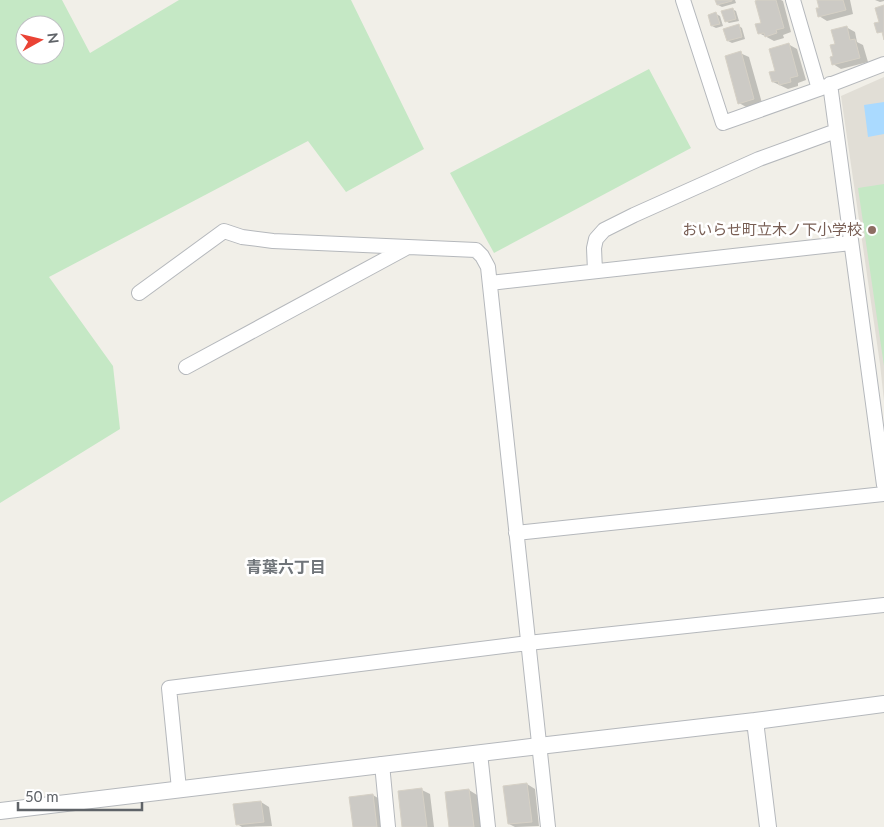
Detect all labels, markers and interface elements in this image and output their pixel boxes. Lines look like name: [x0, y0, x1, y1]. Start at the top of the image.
north arrow: [15, 15, 65, 65]
text: N: [44, 32, 63, 45]
place label: おいらせ町立木ノ下小学校: [682, 220, 862, 238]
marker: おいらせ町立木ノ下小学校: [866, 224, 878, 236]
district label: 青葉六丁目: [246, 557, 326, 576]
scale bar: [18, 780, 141, 812]
text: 50 m: [25, 787, 59, 805]

